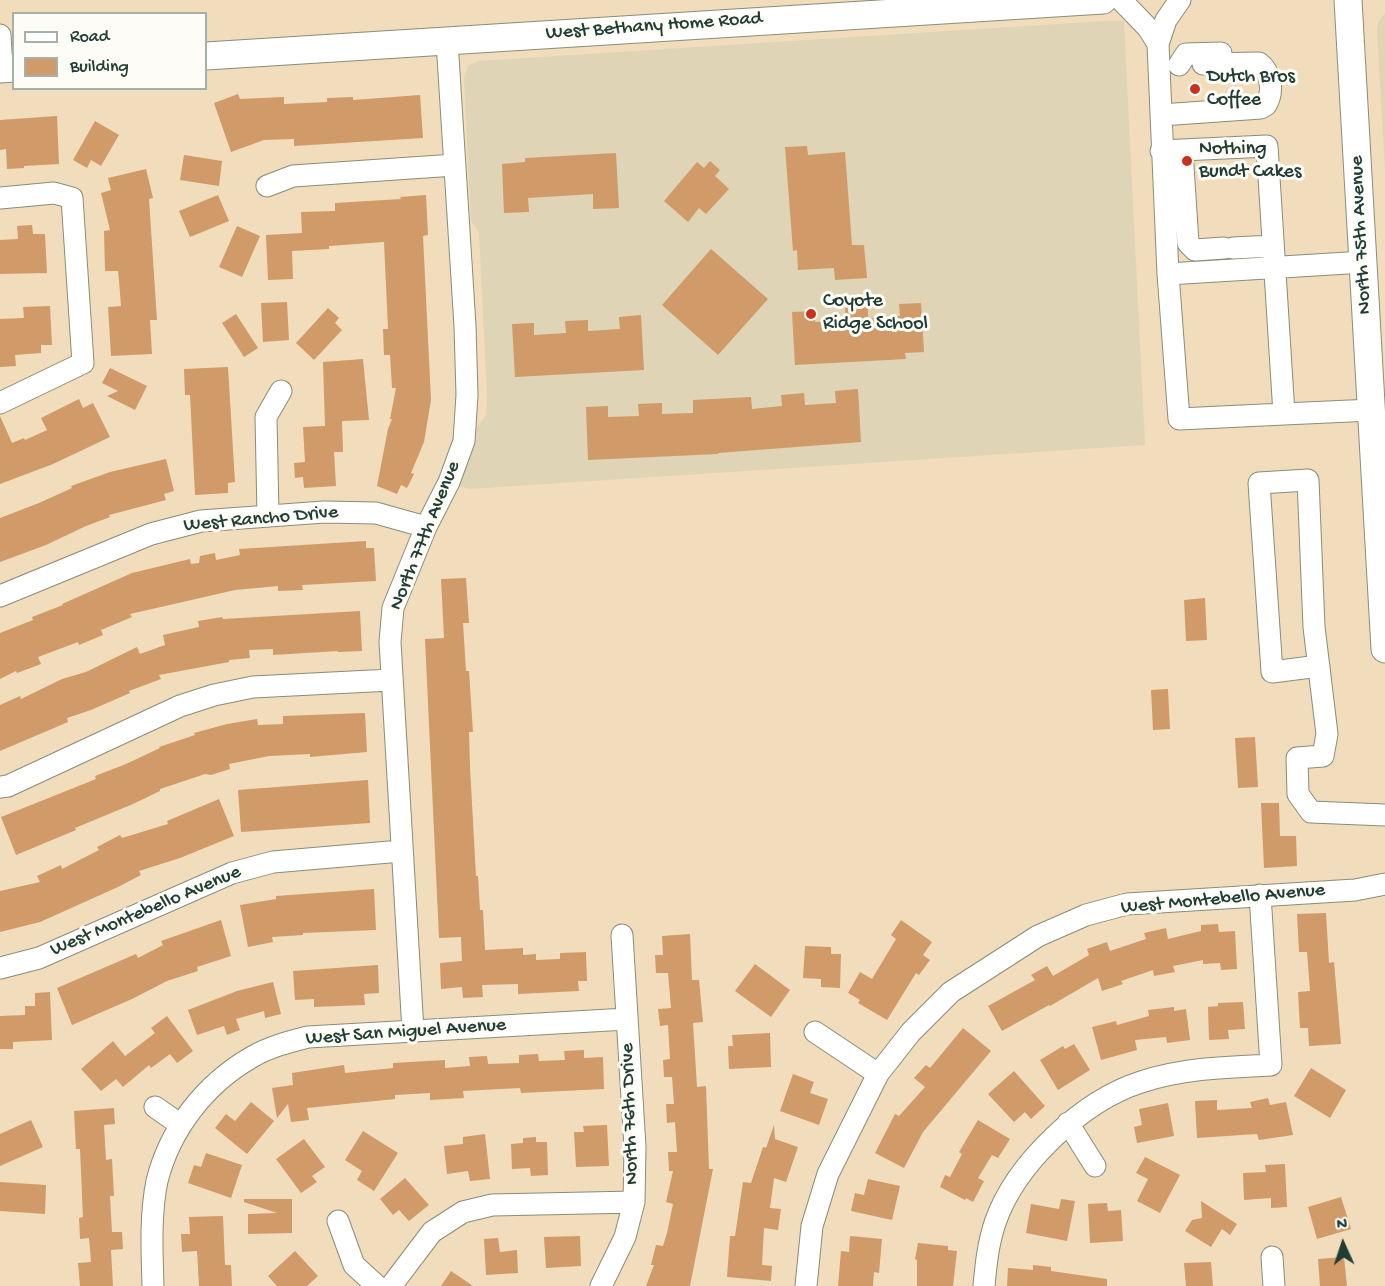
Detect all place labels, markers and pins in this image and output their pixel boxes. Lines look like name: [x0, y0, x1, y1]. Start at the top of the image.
place label: Dutch Bros Coffee: [1207, 66, 1295, 113]
marker: Dutch Bros Coffee: [1188, 82, 1202, 96]
place label: Nothing Bundt Cakes: [1199, 138, 1301, 185]
marker: Nothing Bundt Cakes: [1180, 154, 1194, 168]
place label: Coyote Ridge School: [823, 290, 928, 337]
marker: Coyote Ridge School: [804, 307, 818, 321]

